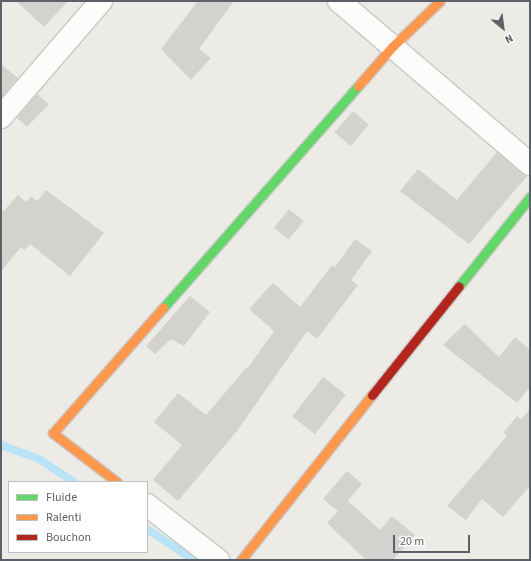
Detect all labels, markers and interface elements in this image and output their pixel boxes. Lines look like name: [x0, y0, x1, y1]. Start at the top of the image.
north arrow: [483, 8, 523, 48]
text: N: [502, 31, 516, 47]
legend: [8, 481, 148, 553]
text: Fluide: [46, 489, 77, 506]
text: Ralenti: [46, 509, 81, 526]
scale bar: [395, 527, 472, 553]
text: Bouchon: [46, 529, 91, 546]
text: 20 m: [400, 533, 424, 550]

